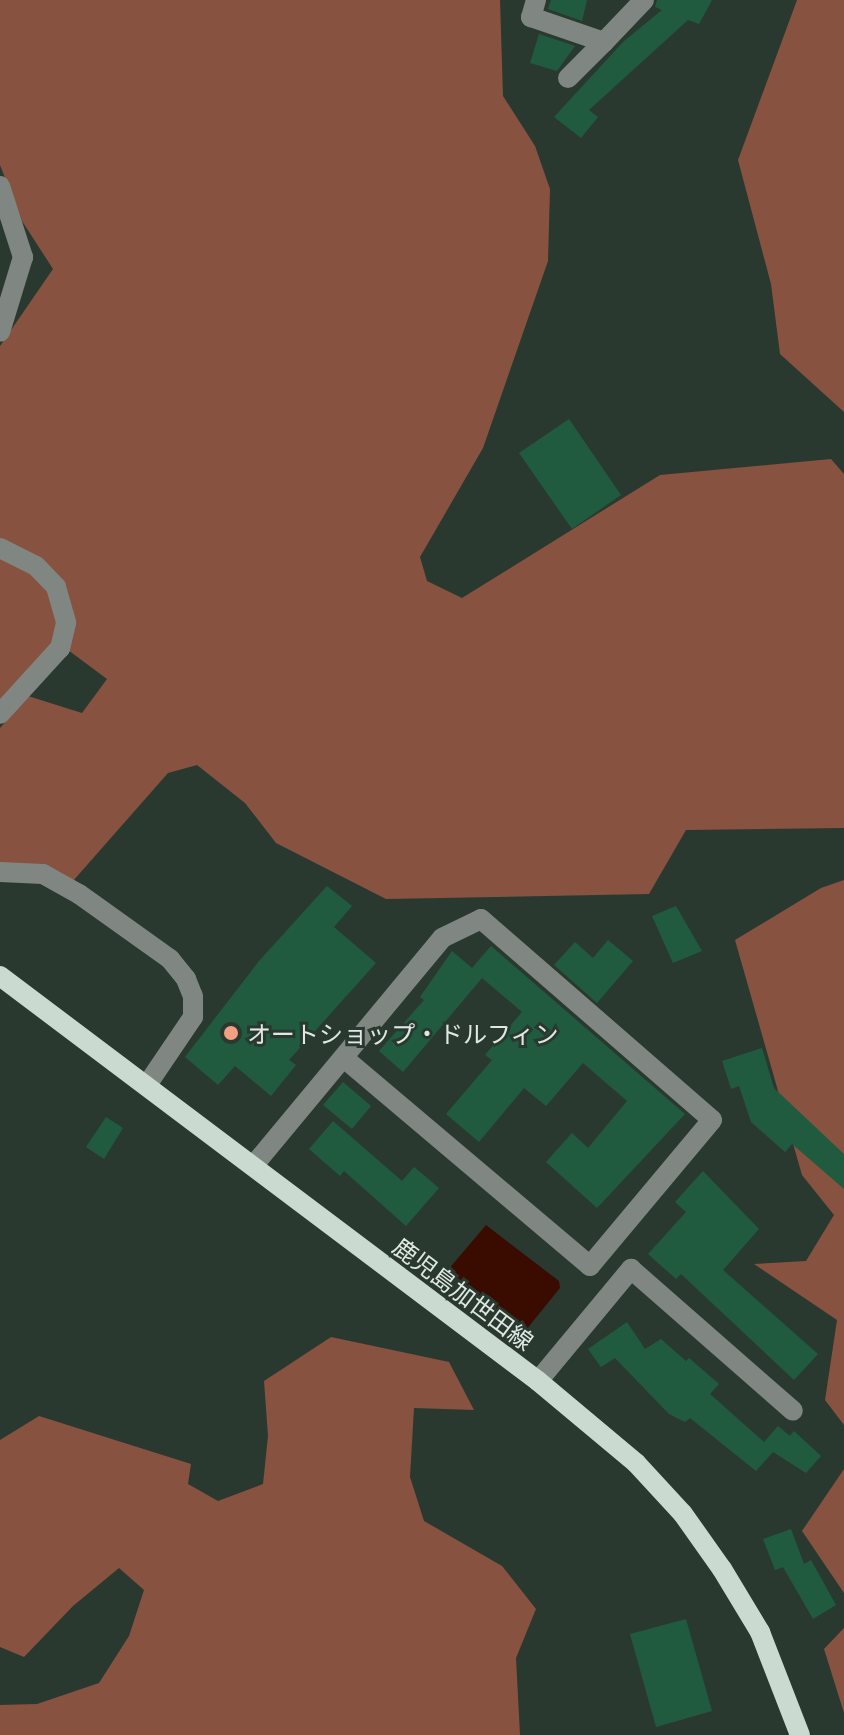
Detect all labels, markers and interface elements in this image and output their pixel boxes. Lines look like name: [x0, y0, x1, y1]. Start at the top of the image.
place label: オートショップ・ドルフィン: [247, 1019, 559, 1047]
marker: オートショップ・ドルフィン: [222, 1024, 240, 1042]
street label: 鹿児島加世田線: [388, 1231, 540, 1355]

